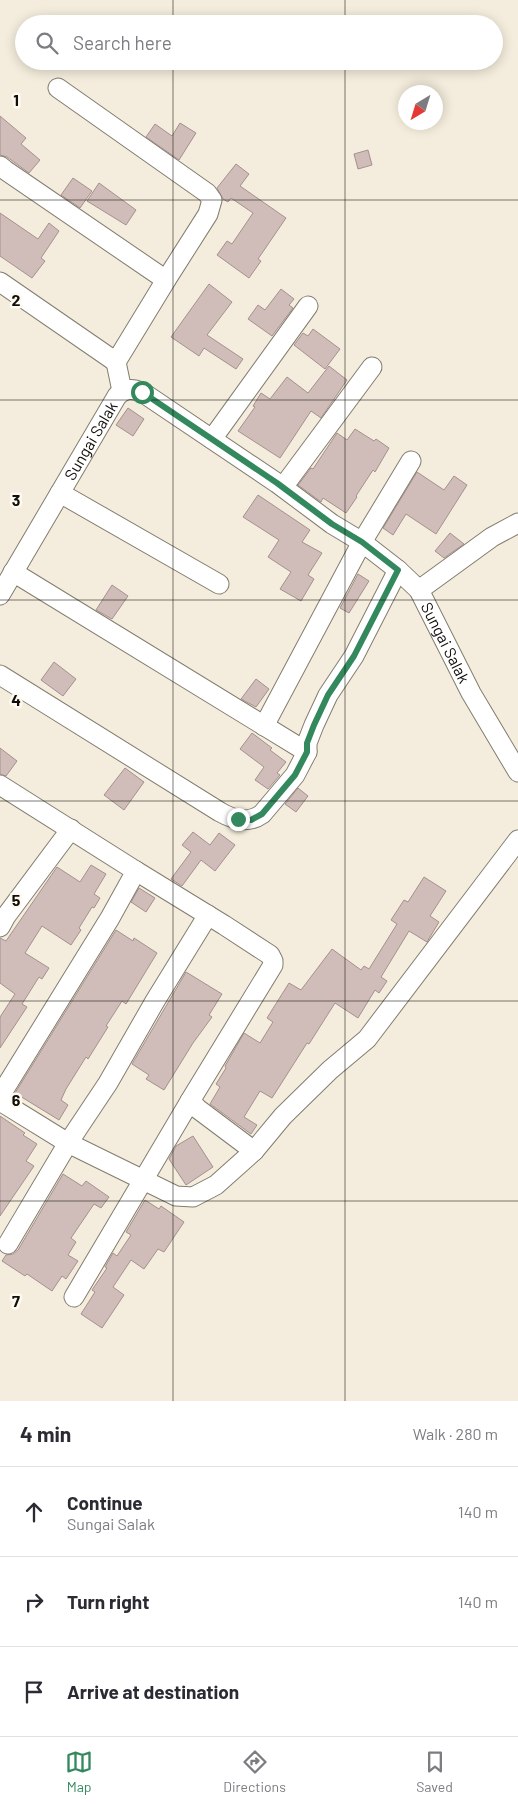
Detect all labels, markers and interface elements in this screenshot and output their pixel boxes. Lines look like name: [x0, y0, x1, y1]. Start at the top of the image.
search box: [15, 15, 503, 70]
icon: search: [33, 29, 61, 57]
text: Search here: [73, 31, 172, 54]
north arrow: [398, 85, 443, 130]
text: 1: [13, 90, 19, 109]
text: 2: [12, 290, 21, 309]
route start: [131, 381, 154, 404]
street label: Sungai Salak: [60, 398, 121, 483]
text: 3: [12, 490, 20, 509]
street label: Sungai Salak: [418, 599, 474, 686]
text: 4: [11, 690, 21, 709]
route end: [227, 808, 250, 831]
text: 5: [12, 890, 21, 909]
text: 6: [12, 1090, 21, 1109]
text: 7: [12, 1291, 20, 1310]
text: 4 min: [20, 1421, 71, 1446]
text: Walk · 280 m: [413, 1424, 498, 1443]
text: Continue: [67, 1491, 143, 1514]
icon: ahead: [20, 1498, 48, 1526]
text: 140 m: [458, 1502, 498, 1521]
text: Sungai Salak: [67, 1514, 155, 1533]
icon: right: [20, 1588, 48, 1616]
text: Turn right: [67, 1590, 149, 1613]
text: 140 m: [458, 1592, 498, 1611]
icon: arrive: [20, 1678, 48, 1706]
text: Arrive at destination: [67, 1680, 239, 1703]
tab: Map: [65, 1748, 93, 1795]
tab: Directions: [223, 1748, 286, 1795]
tab: Saved: [416, 1748, 453, 1795]

